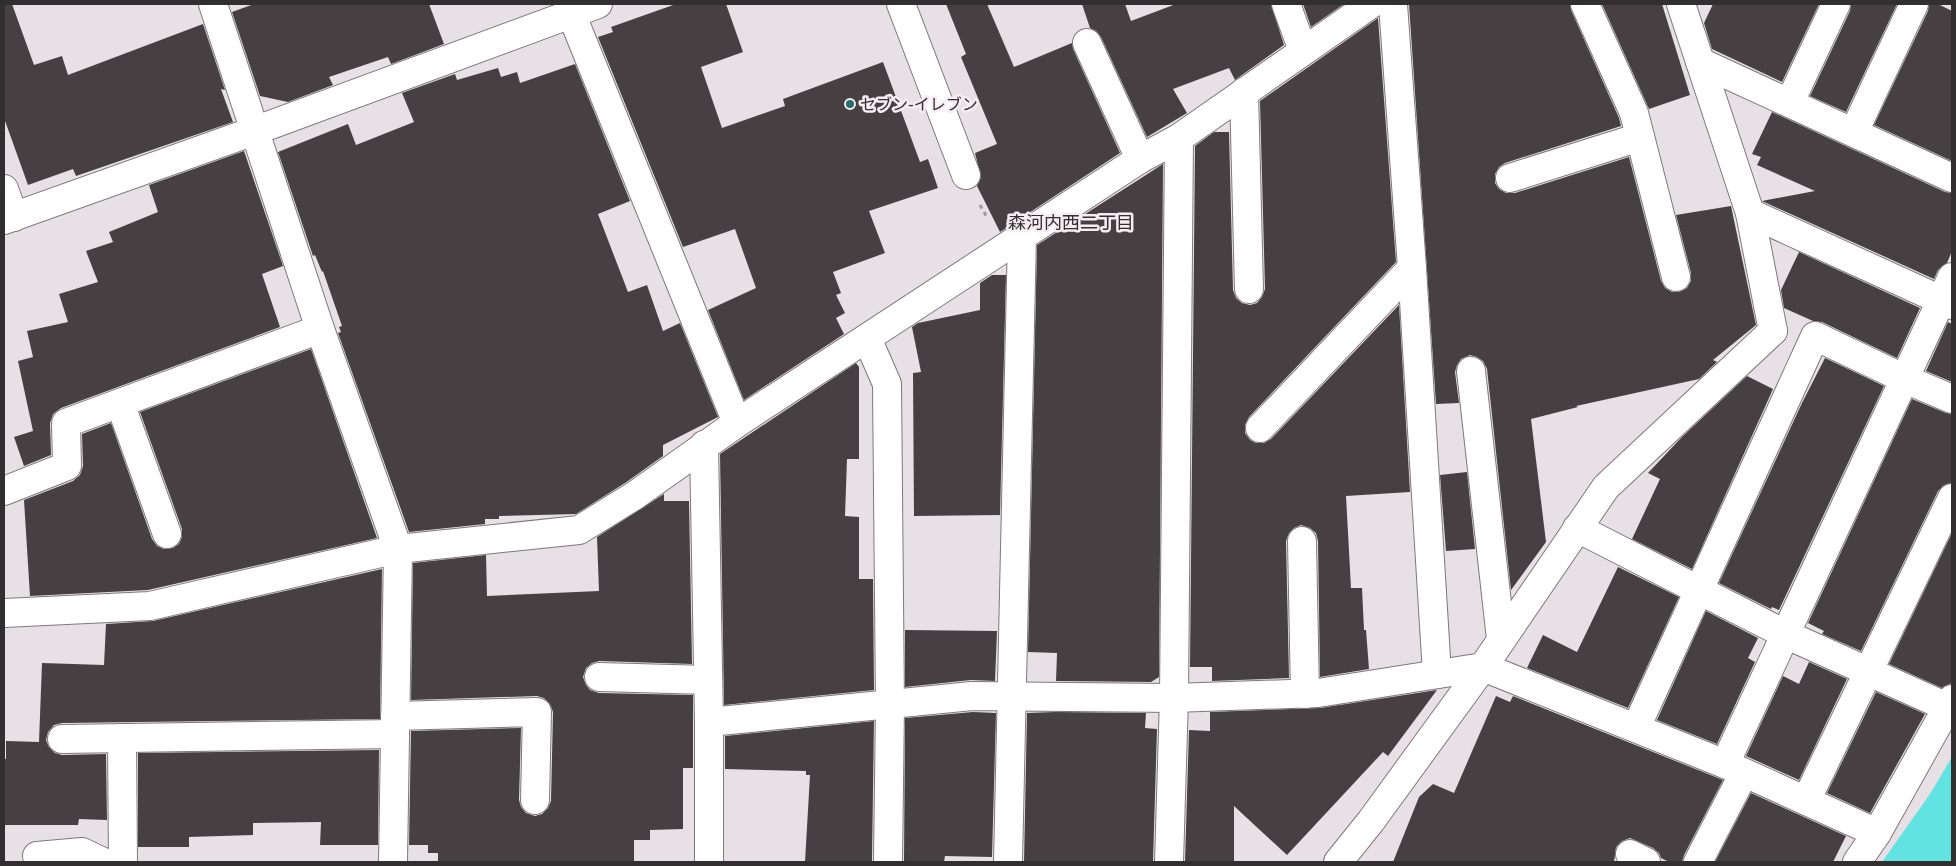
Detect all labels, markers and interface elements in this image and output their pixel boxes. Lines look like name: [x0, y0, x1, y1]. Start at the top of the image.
place label: セブン-イレブン: [860, 95, 978, 114]
marker: セブン-イレブン: [844, 98, 856, 110]
district label: 森河内西二丁目: [1008, 212, 1134, 233]

